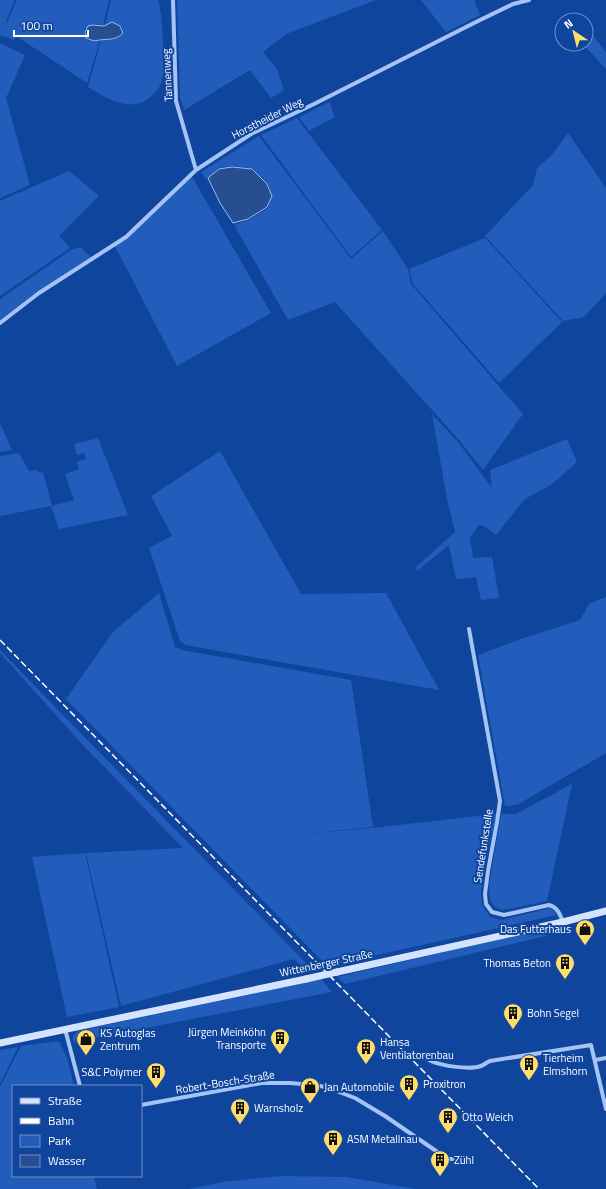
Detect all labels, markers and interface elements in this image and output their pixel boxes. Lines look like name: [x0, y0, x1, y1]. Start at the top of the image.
scale bar: [14, 12, 88, 38]
north arrow: [554, 12, 594, 52]
text: N: [561, 15, 576, 33]
text: 100 m: [20, 16, 53, 35]
street label: Tannenweg: [158, 48, 176, 102]
street label: Horstheider Weg: [229, 93, 306, 143]
street label: Sendefunkstelle: [469, 807, 497, 884]
shop icon: Das Futterhaus: [574, 918, 596, 946]
place label: Das Futterhaus: [500, 921, 571, 937]
street label: Wittenberger Straße: [278, 945, 374, 981]
building icon: Thomas Beton: [554, 952, 576, 980]
place label: Thomas Beton: [483, 955, 551, 971]
building icon: Bohn Segel: [502, 1002, 524, 1030]
place label: Bohn Segel: [527, 1005, 579, 1021]
place label: Jürgen Meinköhn Transporte: [188, 1024, 266, 1053]
place label: KS Autoglas Zentrum: [100, 1025, 156, 1054]
building icon: Jürgen Meinköhn Transporte: [269, 1027, 291, 1055]
shop icon: KS Autoglas Zentrum: [75, 1028, 97, 1056]
place label: Hansa Ventilatorenbau: [380, 1034, 454, 1063]
building icon: Hansa Ventilatorenbau: [355, 1037, 377, 1065]
place label: Tierheim Elmshorn: [543, 1050, 587, 1079]
building icon: Tierheim Elmshorn: [518, 1053, 540, 1081]
building icon: S&C Polymer: [145, 1061, 167, 1089]
place label: S&C Polymer: [81, 1064, 142, 1080]
street label: Robert-Bosch-Straße: [174, 1066, 276, 1098]
building icon: Proxitron: [398, 1073, 420, 1101]
shop icon: Jan Automobile: [299, 1076, 321, 1104]
place label: Proxitron: [423, 1076, 466, 1092]
place label: Jan Automobile: [324, 1079, 395, 1095]
legend: [12, 1085, 142, 1177]
text: Straße: [48, 1091, 82, 1110]
building icon: Warnsholz: [229, 1097, 251, 1125]
place label: Warnsholz: [254, 1100, 303, 1116]
building icon: Otto Weich: [437, 1106, 459, 1134]
place label: Otto Weich: [462, 1109, 513, 1125]
text: Bahn: [48, 1111, 74, 1130]
building icon: ASM Metallnau: [322, 1128, 344, 1156]
text: Park: [48, 1131, 71, 1150]
place label: ASM Metallnau: [347, 1131, 418, 1147]
building icon: Zühl: [429, 1149, 451, 1177]
text: Wasser: [48, 1151, 86, 1170]
place label: Zühl: [454, 1152, 474, 1168]

